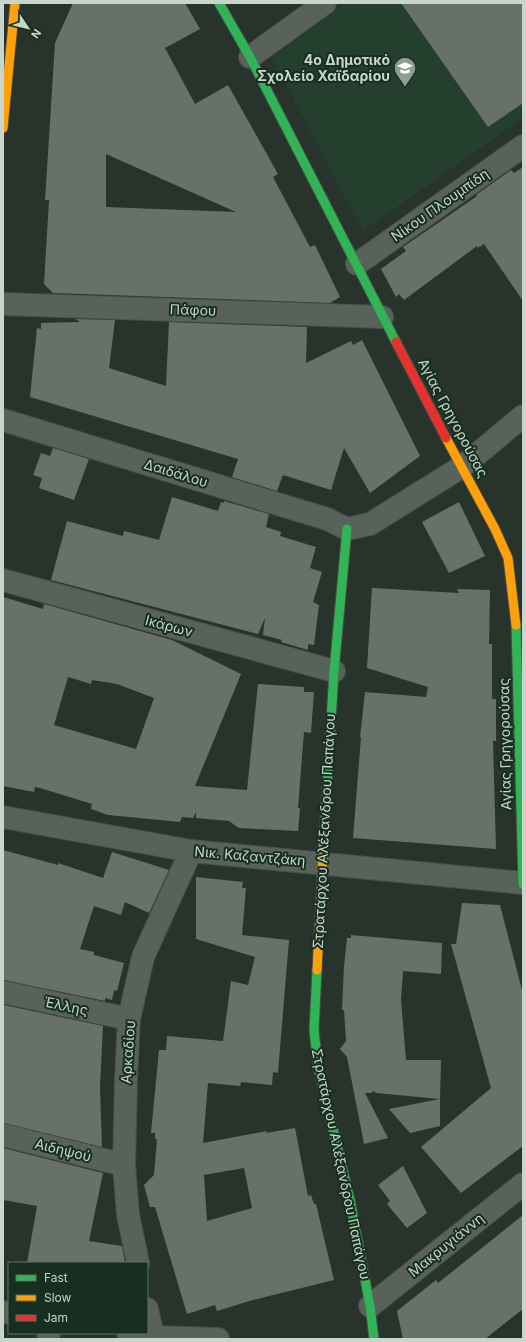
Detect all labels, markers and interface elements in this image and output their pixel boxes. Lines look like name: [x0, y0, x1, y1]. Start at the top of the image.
north arrow: [8, 8, 48, 48]
text: N: [28, 26, 44, 41]
place label: 4ο Δημοτικό Σχολείο Χαϊδαρίου: [257, 51, 390, 84]
school or university icon: 4ο Δημοτικό Σχολείο Χαϊδαρίου: [392, 55, 418, 88]
street label: Νίκου Πλουμπίδη: [388, 165, 492, 245]
street label: Πάφου: [170, 300, 217, 319]
street label: Αγίας Γρηγορούσας: [415, 355, 492, 480]
street label: Δαιδάλου: [142, 455, 210, 490]
street label: Ικάρων: [144, 611, 195, 640]
street label: Αγίας Γρηγορούσας: [495, 678, 514, 810]
street label: Στρατάρχου Αλέξανδρου Παπάγου: [309, 713, 338, 949]
street label: Νικ. Καζαντζάκη: [194, 842, 306, 869]
street label: Έλλης: [43, 993, 90, 1018]
street label: Αρκαδίου: [117, 1020, 138, 1084]
street label: Στρατάρχου Αλέξανδρου Παπάγου: [309, 1047, 374, 1281]
street label: Αιδηψού: [33, 1134, 93, 1165]
street label: Μακρυγιάννη: [405, 1209, 487, 1280]
legend: [8, 1262, 148, 1334]
text: Fast: [44, 1270, 68, 1285]
text: Slow: [44, 1290, 72, 1305]
text: Jam: [44, 1310, 68, 1325]

